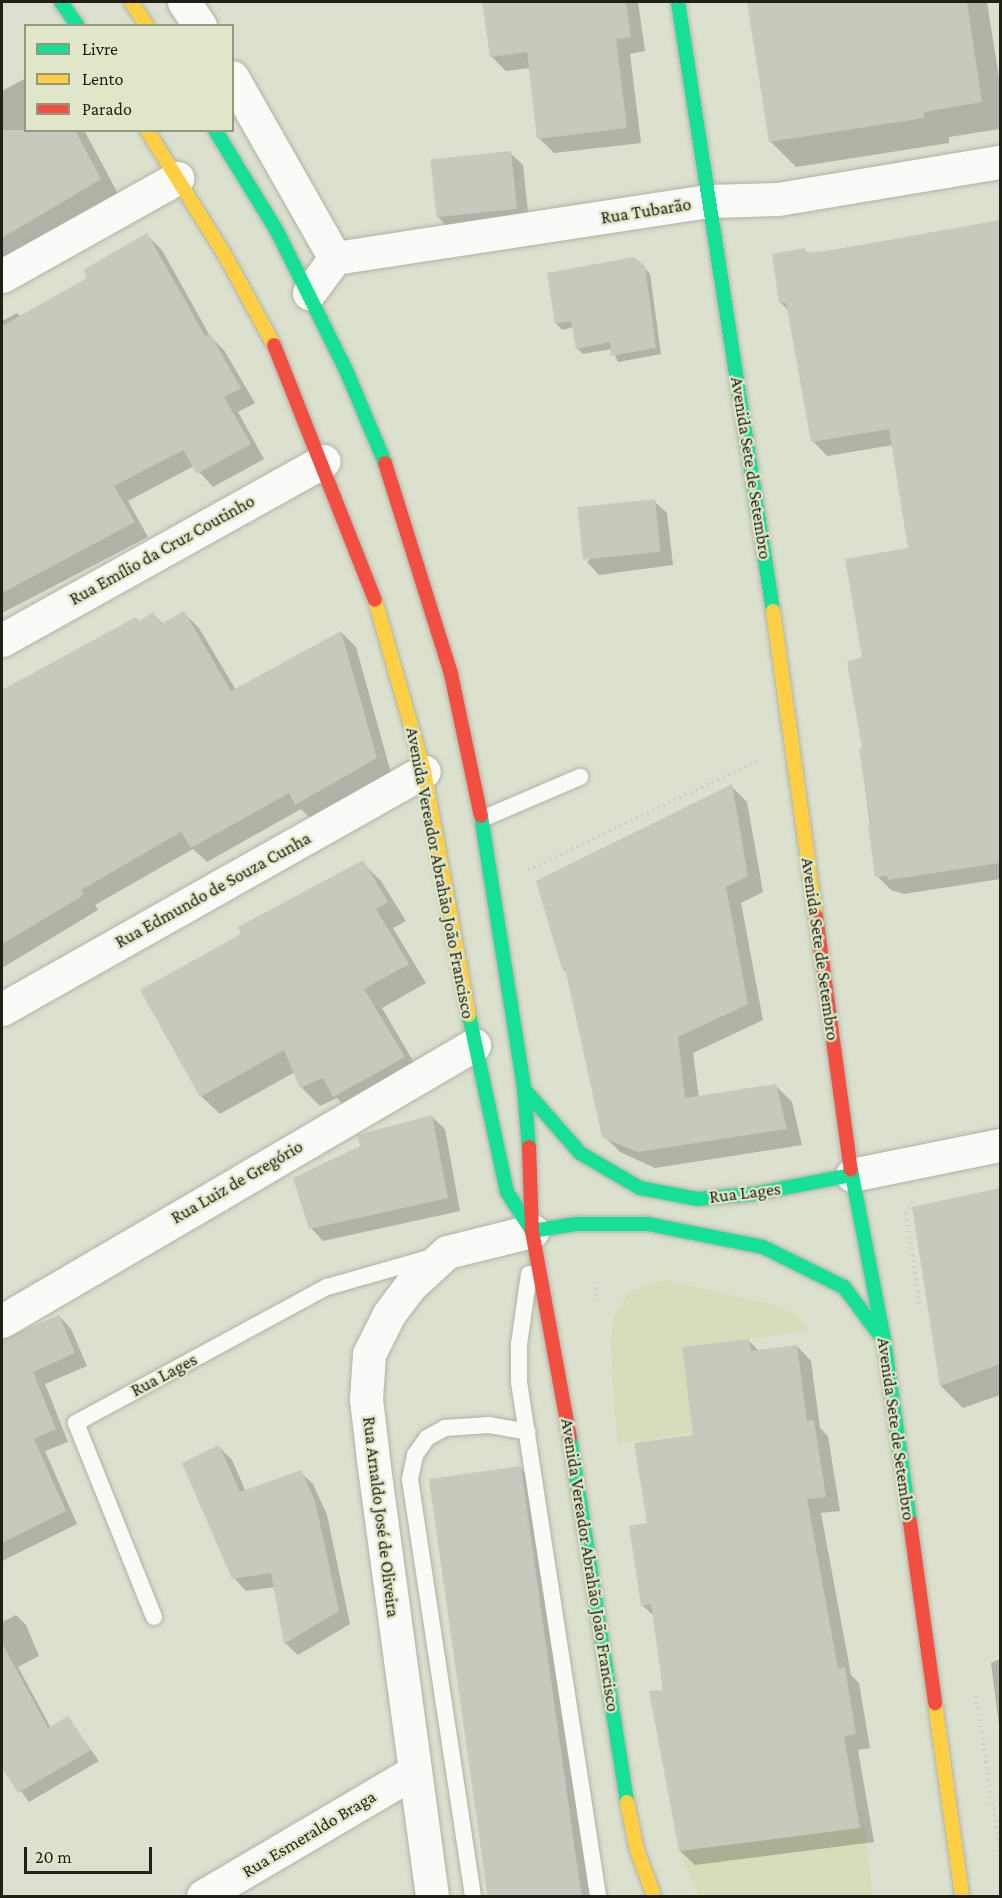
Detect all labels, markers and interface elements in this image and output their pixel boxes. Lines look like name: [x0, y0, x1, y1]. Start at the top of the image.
legend: [24, 24, 234, 132]
text: Livre: [82, 39, 118, 59]
text: Lento: [82, 69, 123, 89]
text: Parado: [82, 99, 132, 119]
street label: Rua Tubarão: [599, 193, 693, 229]
street label: Avenida Sete de Setembro: [726, 375, 776, 561]
street label: Rua Emílio da Cruz Coutinho: [66, 490, 258, 610]
street label: Avenida Vereador Abrahão João Francisco: [401, 725, 479, 1021]
street label: Rua Edmundo de Souza Cunha: [111, 827, 315, 953]
street label: Avenida Sete de Setembro: [796, 856, 844, 1042]
street label: Rua Luiz de Gregório: [167, 1135, 307, 1229]
street label: Rua Lages: [708, 1178, 782, 1208]
street label: Avenida Sete de Setembro: [872, 1336, 920, 1522]
street label: Rua Lages: [127, 1349, 201, 1401]
street label: Rua Arnaldo José de Oliveira: [358, 1415, 404, 1619]
street label: Avenida Vereador Abrahão João Francisco: [556, 1417, 624, 1713]
street label: Rua Esmeraldo Braga: [238, 1786, 380, 1882]
scale bar: [27, 1835, 154, 1873]
text: 20 m: [35, 1847, 72, 1867]

